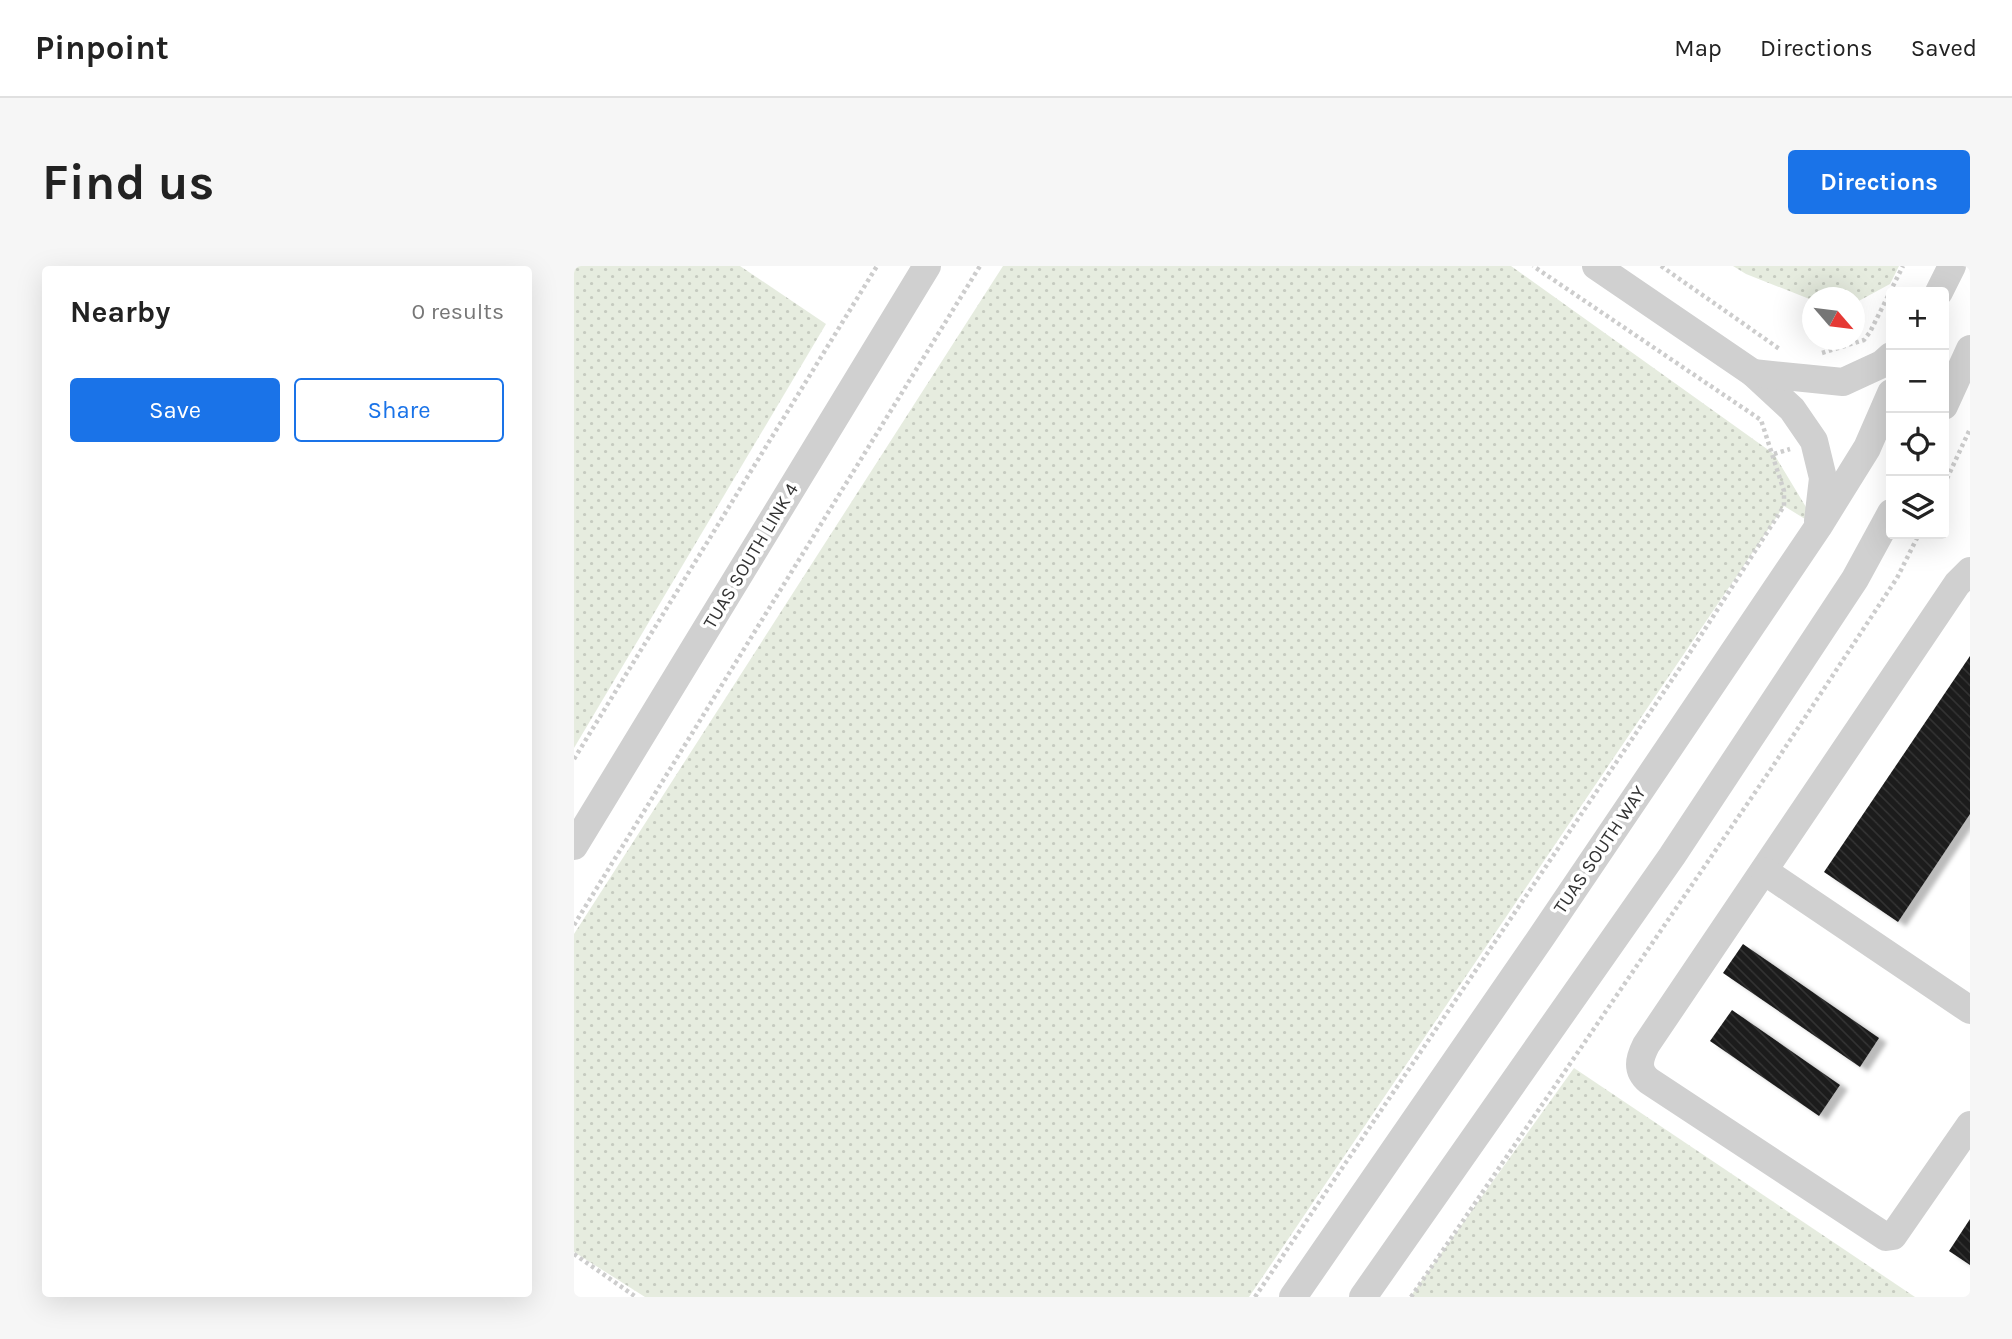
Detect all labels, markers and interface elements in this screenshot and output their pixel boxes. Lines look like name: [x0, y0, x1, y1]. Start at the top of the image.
text: Pinpoint: [35, 29, 169, 67]
text: Map: [1674, 34, 1722, 62]
text: Directions: [1760, 34, 1873, 62]
text: Saved: [1911, 34, 1977, 62]
button: Directions: [1788, 150, 1970, 214]
text: Find us: [42, 154, 214, 211]
north arrow: [1802, 287, 1865, 350]
map controls: [1886, 287, 1949, 539]
button: +: [1886, 287, 1949, 350]
text: Nearby: [70, 294, 170, 330]
text: 0 results: [412, 298, 504, 325]
button: −: [1886, 350, 1949, 413]
button: Save: [70, 378, 280, 442]
button: Share: [294, 378, 504, 442]
button: locate: [1886, 413, 1949, 476]
button: layers: [1886, 476, 1949, 539]
street label: TUAS SOUTH LINK 4: [699, 479, 803, 633]
street label: TUAS SOUTH WAY: [1549, 782, 1651, 918]

